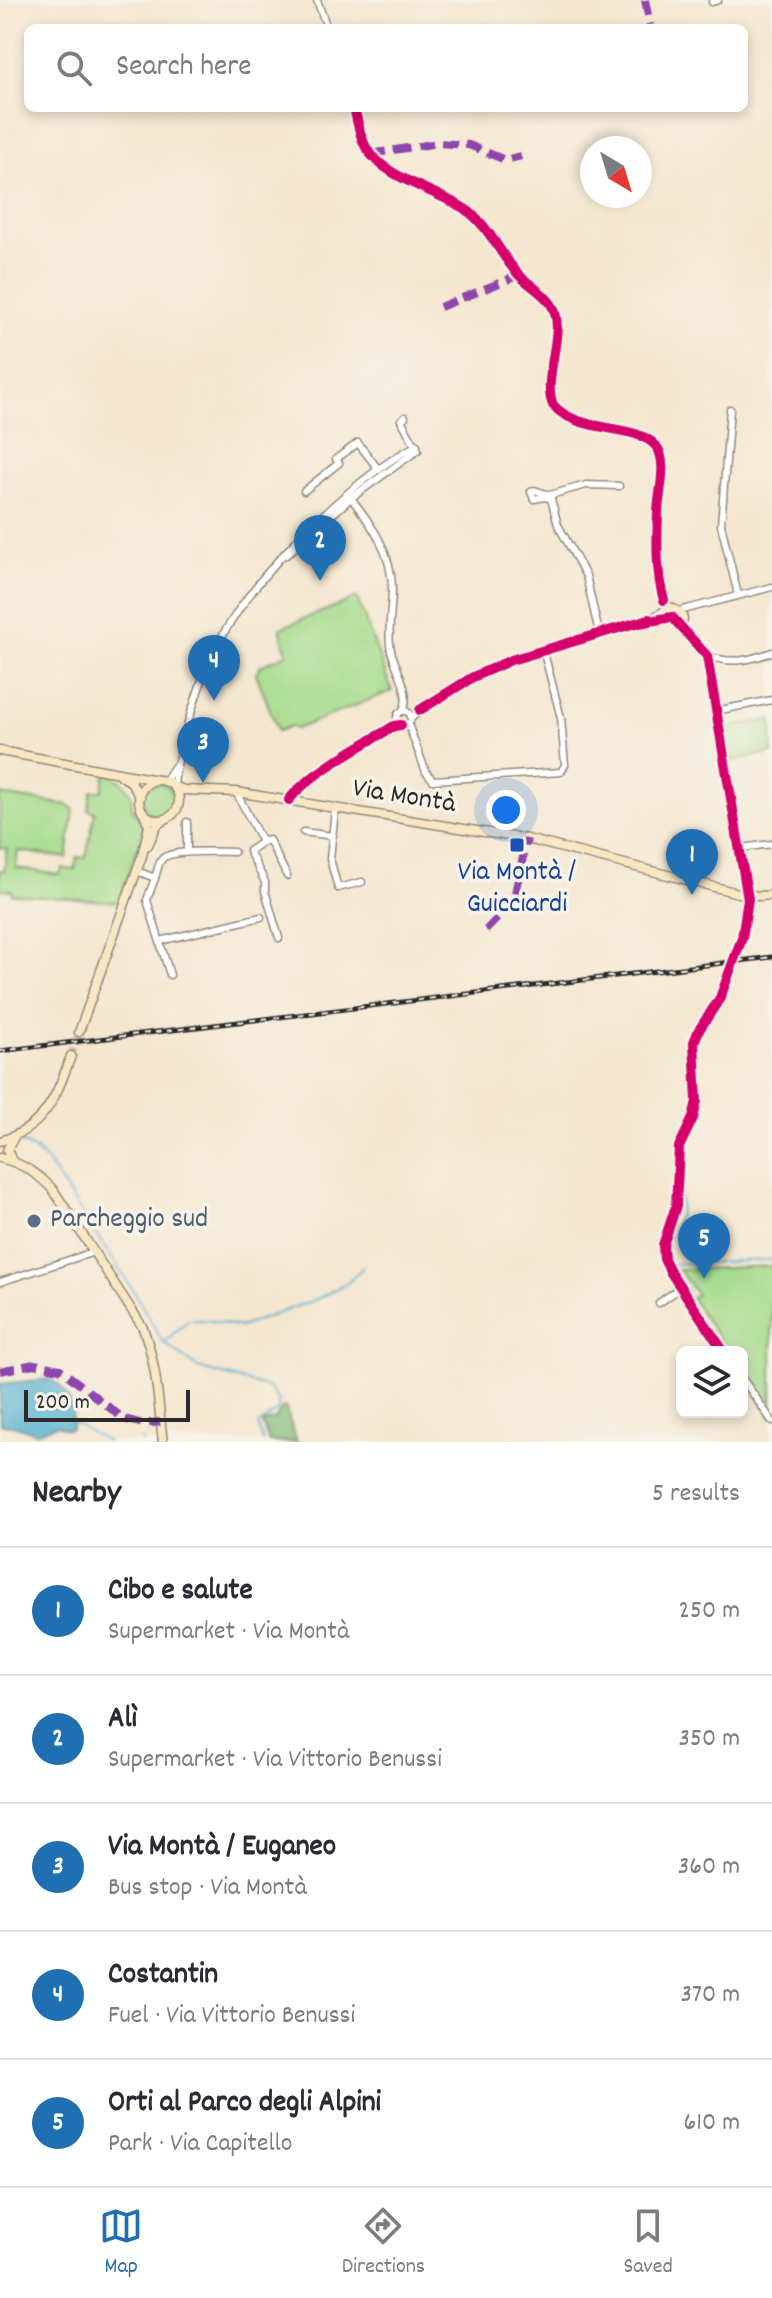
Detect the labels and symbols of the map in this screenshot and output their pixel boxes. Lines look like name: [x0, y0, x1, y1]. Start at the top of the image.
north arrow: [580, 136, 652, 208]
pin: 2: [294, 515, 346, 581]
pin: 4: [188, 635, 240, 701]
pin: 3: [177, 717, 229, 783]
street label: Via Montà: [349, 770, 459, 826]
your location: [486, 790, 526, 830]
pin: 1: [666, 829, 718, 895]
marker: Via Montà / Guicciardi: [508, 836, 526, 854]
place label: Via Montà / Guicciardi: [458, 854, 576, 926]
place label: Parcheggio sud: [50, 1201, 208, 1241]
marker: Parcheggio sud: [25, 1212, 43, 1230]
pin: 5: [678, 1213, 730, 1279]
scale bar: [24, 1386, 190, 1422]

